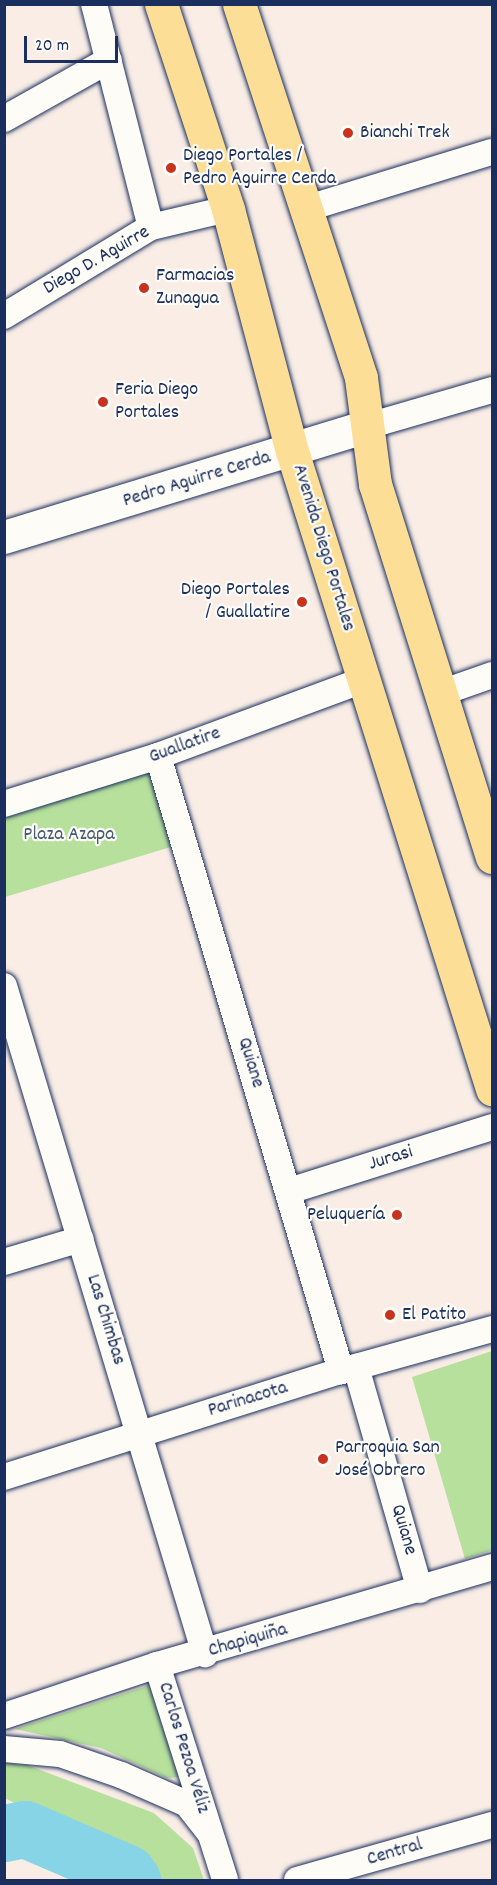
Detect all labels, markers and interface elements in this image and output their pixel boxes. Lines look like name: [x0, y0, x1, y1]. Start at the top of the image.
scale bar: [27, 24, 122, 62]
text: 20 m: [35, 34, 69, 59]
place label: Bianchi Trek: [360, 121, 450, 145]
marker: Bianchi Trek: [341, 126, 355, 140]
place label: Diego Portales / Pedro Aguirre Cerda: [183, 144, 336, 191]
marker: Diego Portales / Pedro Aguirre Cerda: [164, 161, 178, 175]
street label: Diego D. Aguirre: [40, 221, 154, 301]
place label: Farmacias Zunagua: [156, 264, 234, 311]
marker: Farmacias Zunagua: [137, 281, 151, 295]
place label: Feria Diego Portales: [115, 378, 198, 425]
marker: Feria Diego Portales: [96, 395, 110, 409]
street label: Pedro Aguirre Cerda: [120, 446, 274, 514]
street label: Avenida Diego Portales: [286, 462, 360, 634]
place label: Diego Portales / Guallatire: [181, 578, 290, 625]
marker: Diego Portales / Guallatire: [295, 595, 309, 609]
street label: Guallatire: [146, 722, 224, 770]
park label: Plaza Azapa: [23, 823, 115, 847]
street label: Quiane: [231, 1035, 269, 1091]
street label: Jurasi: [366, 1141, 416, 1177]
place label: Peluquería: [307, 1203, 385, 1227]
marker: Peluquería: [390, 1208, 404, 1222]
street label: Las Chimbas: [80, 1272, 130, 1368]
place label: El Patito: [402, 1303, 466, 1327]
marker: El Patito: [383, 1308, 397, 1322]
street label: Parinacota: [205, 1377, 291, 1423]
place label: Parroquia San José Obrero: [335, 1436, 440, 1483]
marker: Parroquia San José Obrero: [316, 1452, 330, 1466]
street label: Quiane: [384, 1502, 422, 1558]
street label: Chapiquiña: [206, 1618, 290, 1664]
street label: Carlos Pezoa Véliz: [152, 1679, 214, 1817]
street label: Central: [364, 1834, 426, 1872]

